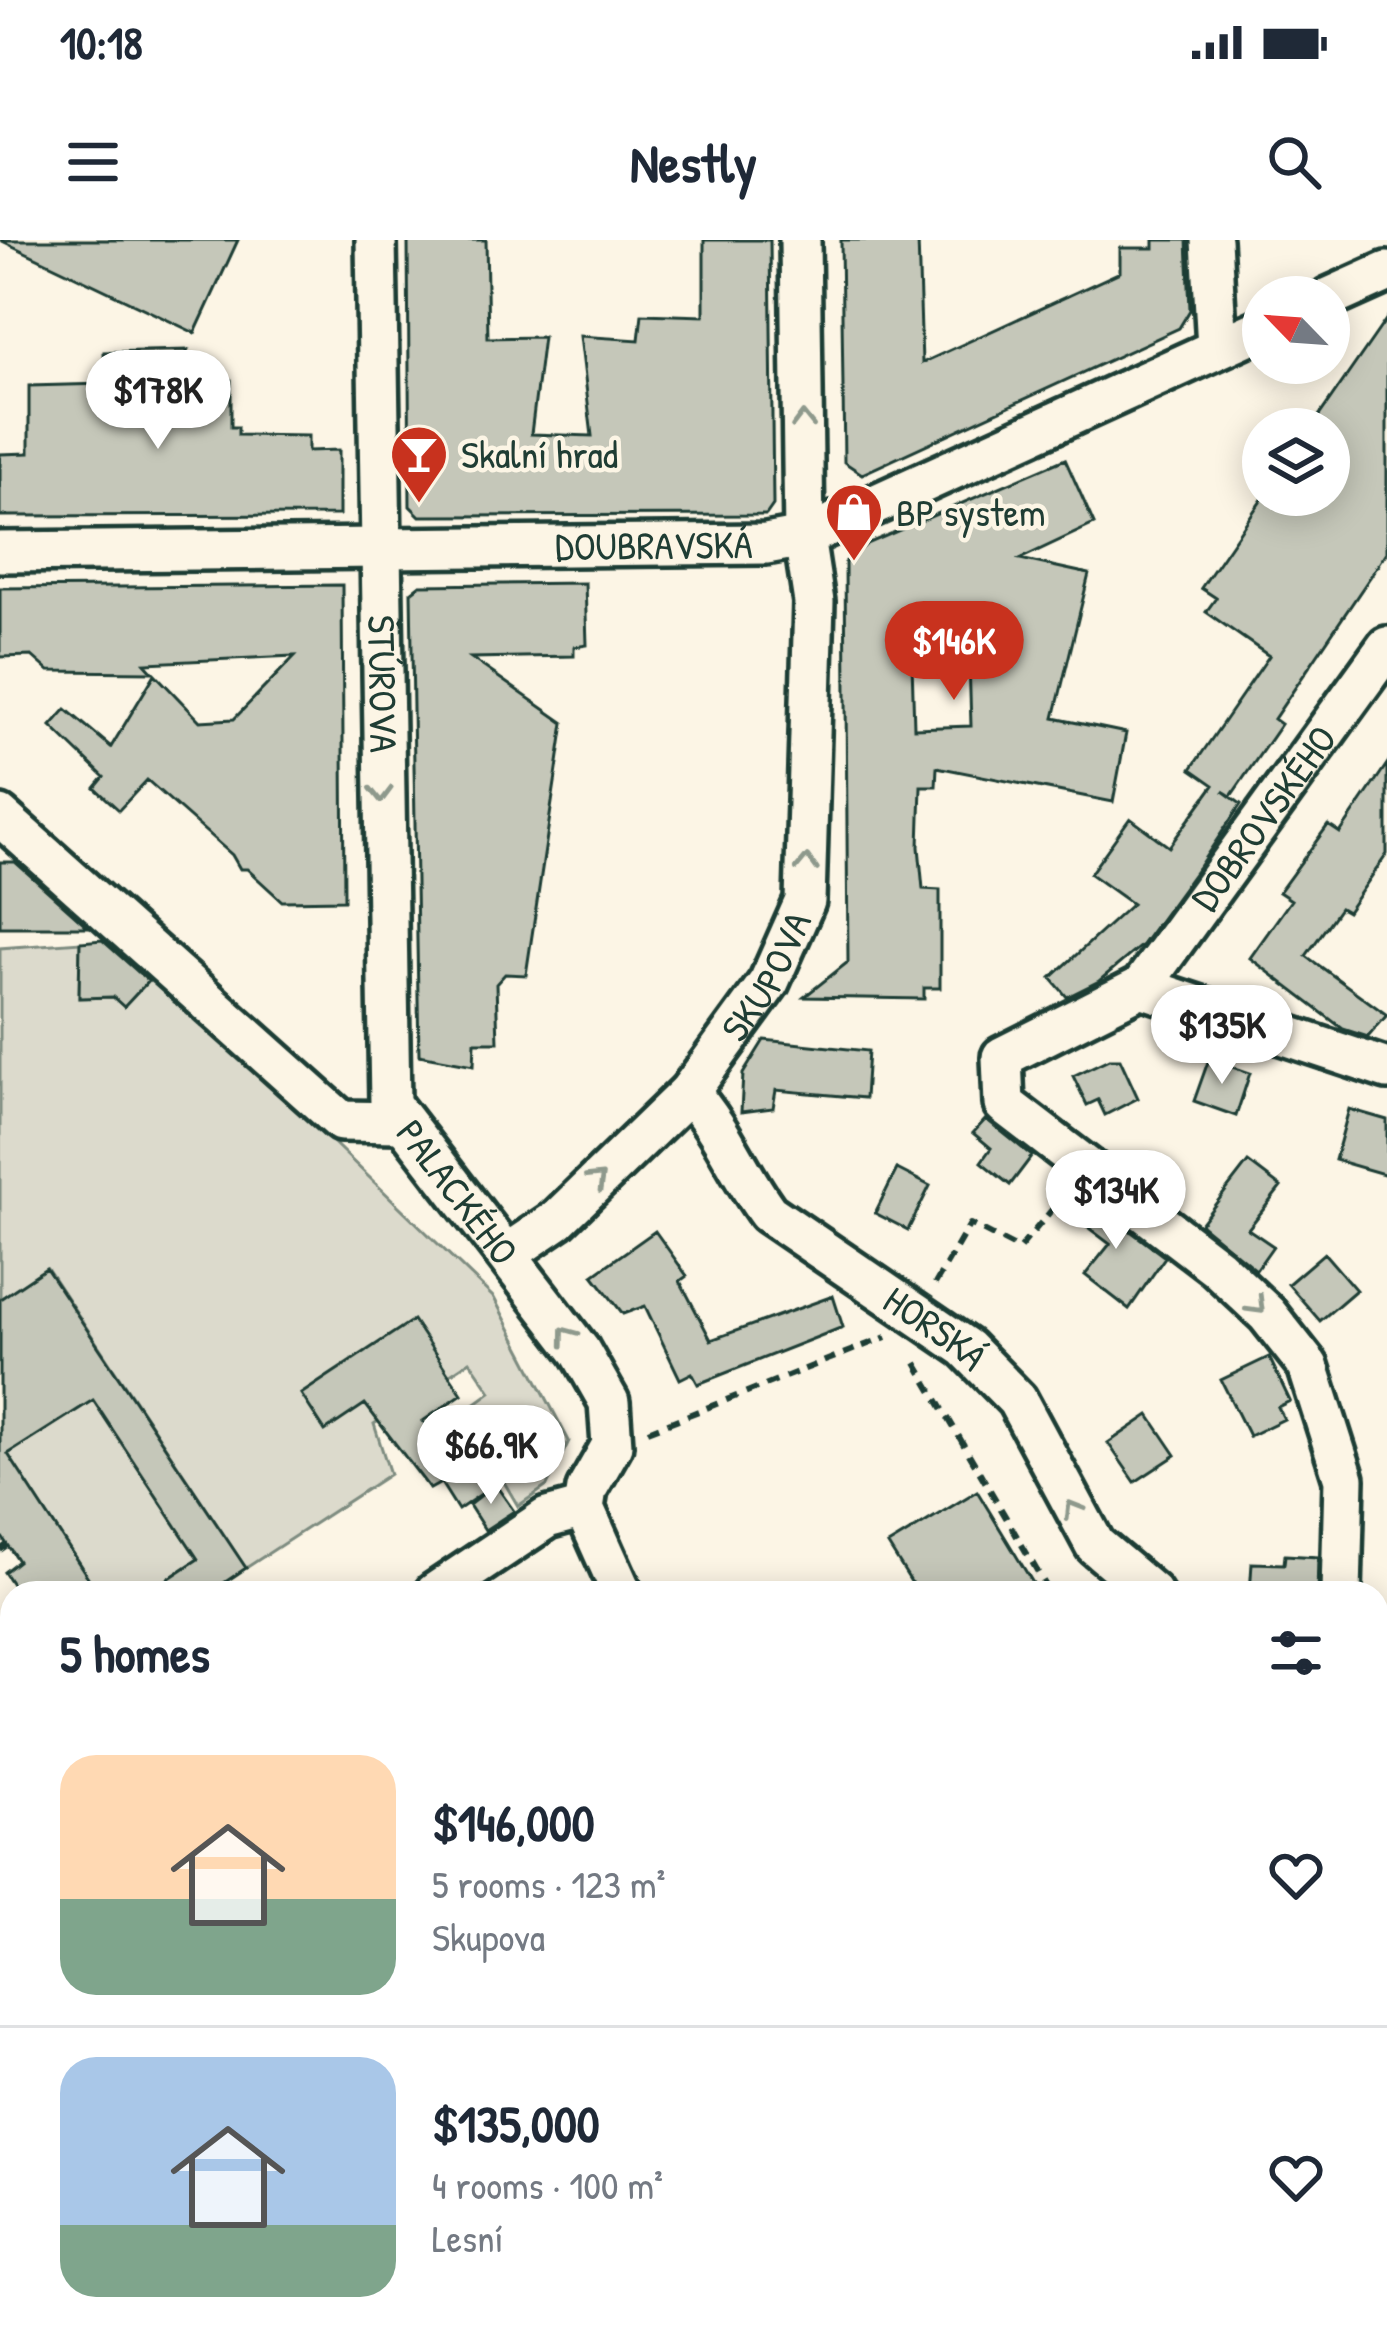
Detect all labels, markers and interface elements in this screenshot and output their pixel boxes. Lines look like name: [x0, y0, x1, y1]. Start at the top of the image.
text: 10:18: [60, 12, 143, 73]
text: Nestly: [630, 126, 757, 199]
icon: menu: [60, 129, 126, 195]
icon: search: [1261, 129, 1327, 195]
north arrow: [1242, 276, 1350, 384]
map controls: [1242, 276, 1350, 516]
pin: $178K: [74, 350, 242, 452]
text: $178K: [113, 362, 203, 415]
button: layers: [1242, 408, 1350, 516]
one-way arrow: [790, 410, 816, 429]
bar icon: Skalní hrad: [388, 423, 450, 505]
place label: Skalní hrad: [461, 427, 618, 480]
shop icon: BP system: [823, 481, 885, 563]
place label: BP system: [896, 485, 1046, 538]
street label: DOUBRAVSKÁ: [555, 517, 753, 572]
pin: $146K: [870, 601, 1038, 703]
text: $146K: [912, 613, 996, 666]
street label: ŠTÚROVA: [356, 615, 411, 753]
street label: DOBROVSKÉHO: [1178, 714, 1348, 921]
one-way arrow: [368, 785, 394, 804]
one-way arrow: [793, 853, 819, 872]
street label: SKUPOVA: [708, 903, 823, 1051]
pin: $135K: [1138, 985, 1306, 1087]
text: $135K: [1178, 997, 1266, 1050]
street label: PALACKÉHO: [385, 1108, 531, 1275]
pin: $134K: [1032, 1150, 1200, 1252]
text: $134K: [1073, 1162, 1159, 1215]
one-way arrow: [583, 1173, 605, 1195]
street label: HORSKÁ: [874, 1273, 1000, 1381]
one-way arrow: [1243, 1292, 1265, 1314]
one-way arrow: [560, 1327, 582, 1348]
pin: $66.9K: [393, 1405, 589, 1507]
text: $66.9K: [444, 1417, 538, 1470]
one-way arrow: [1065, 1500, 1088, 1522]
text: 5 homes: [60, 1619, 210, 1688]
icon: filters: [1263, 1620, 1329, 1686]
text: $146,000: [432, 1788, 595, 1857]
icon: home: [156, 1803, 300, 1947]
icon: heart: [1263, 1842, 1329, 1908]
text: 5 rooms · 123 m²: [432, 1857, 666, 1910]
text: Skupova: [432, 1910, 545, 1963]
text: $135,000: [432, 2089, 600, 2158]
icon: home: [156, 2105, 300, 2249]
icon: heart: [1263, 2144, 1329, 2210]
text: 4 rooms · 100 m²: [432, 2158, 663, 2211]
text: Lesní: [432, 2211, 503, 2264]

